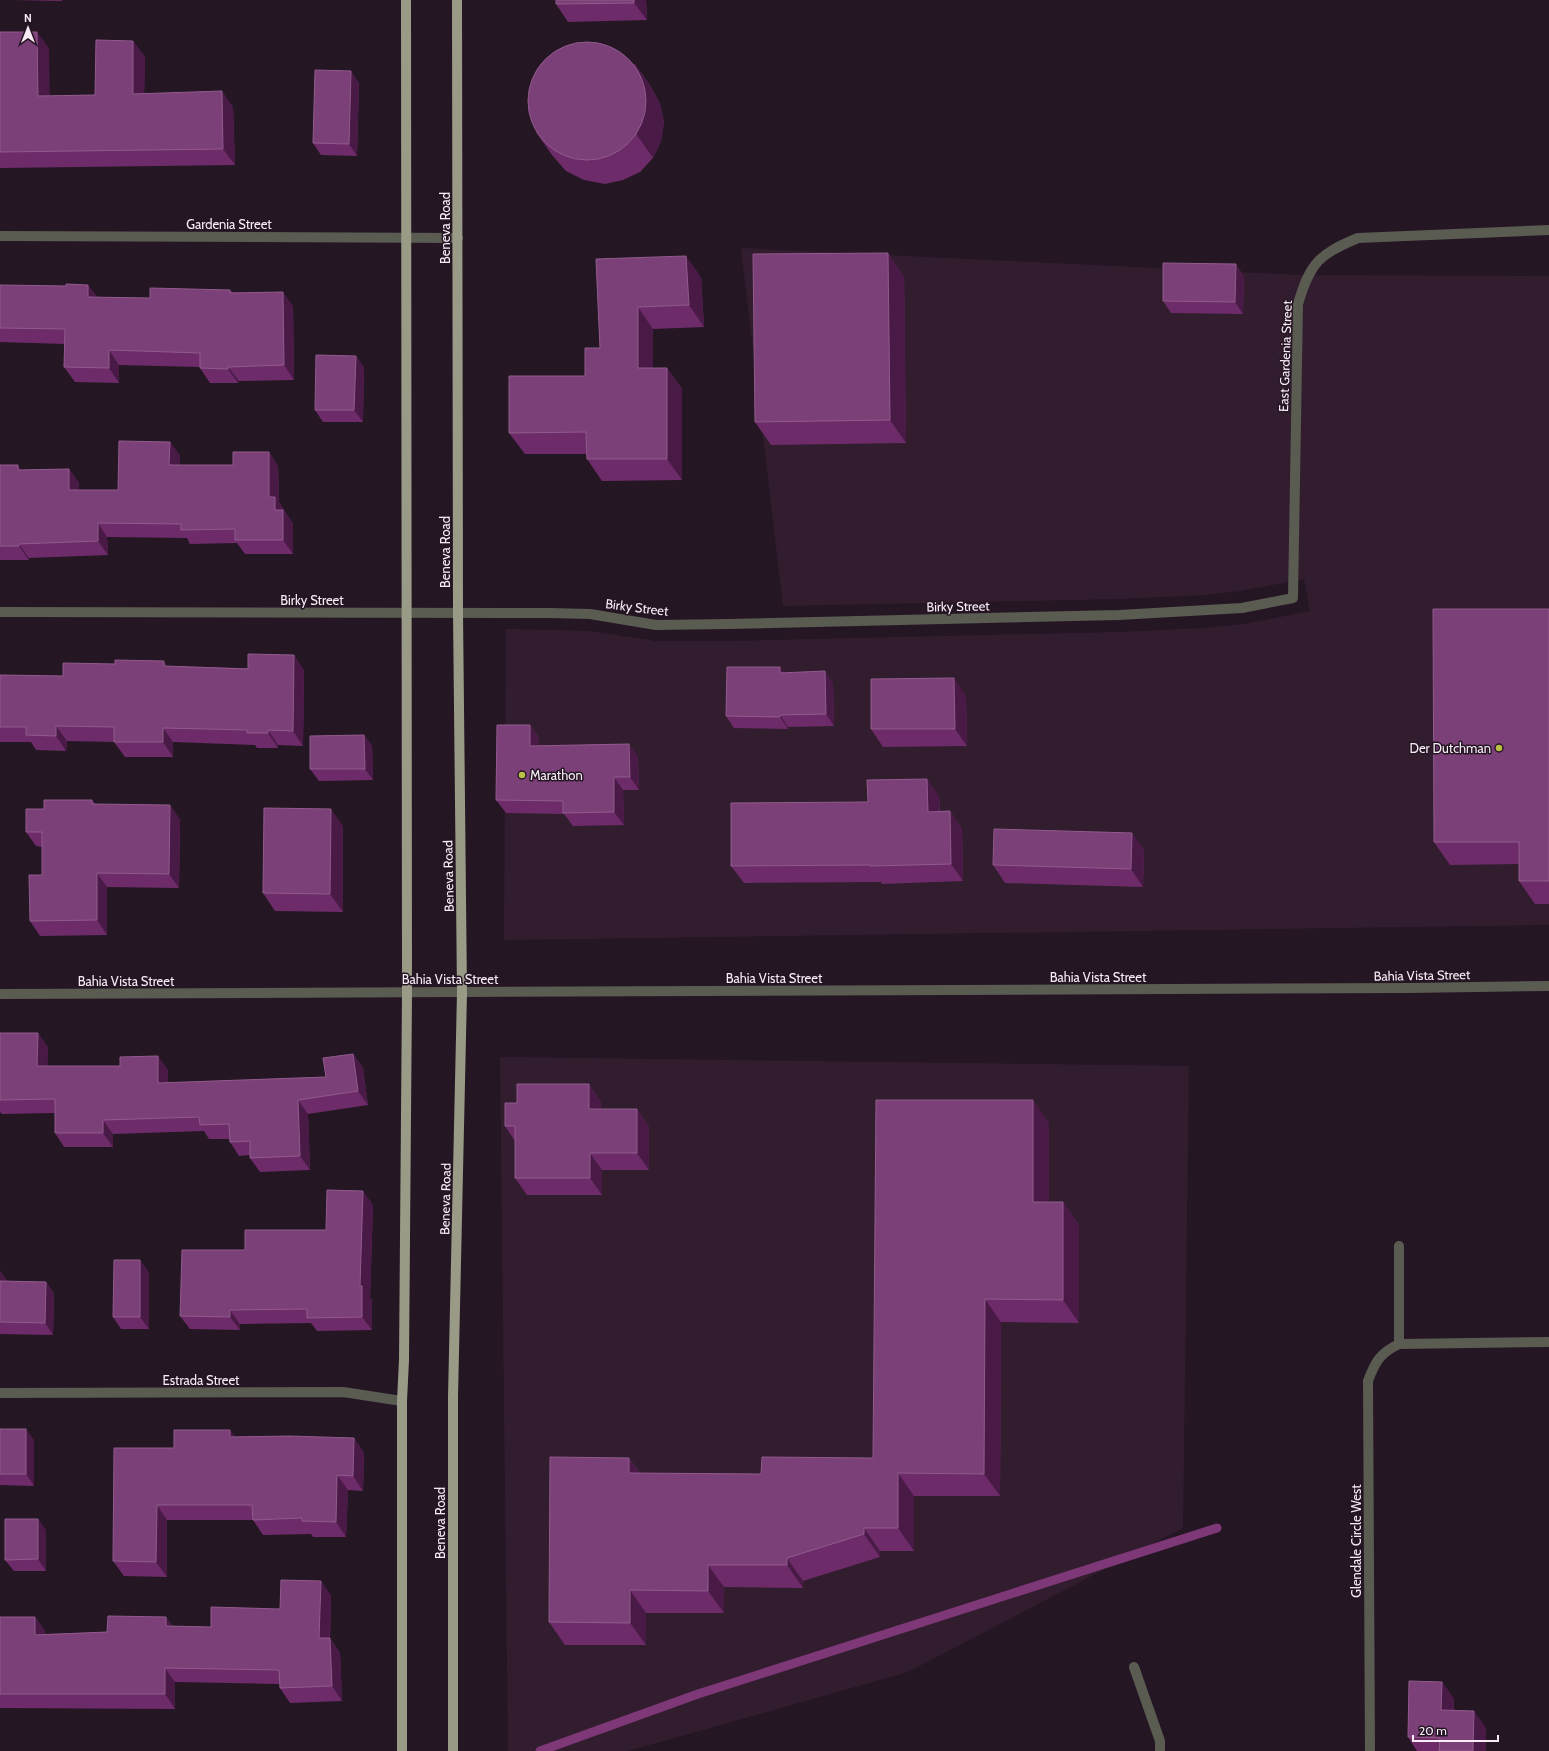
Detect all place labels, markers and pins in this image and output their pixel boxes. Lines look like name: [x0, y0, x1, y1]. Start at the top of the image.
place label: Der Dutchman: [1410, 740, 1491, 756]
marker: Der Dutchman: [1494, 743, 1504, 753]
place label: Marathon: [530, 767, 583, 783]
marker: Marathon: [517, 770, 527, 780]

